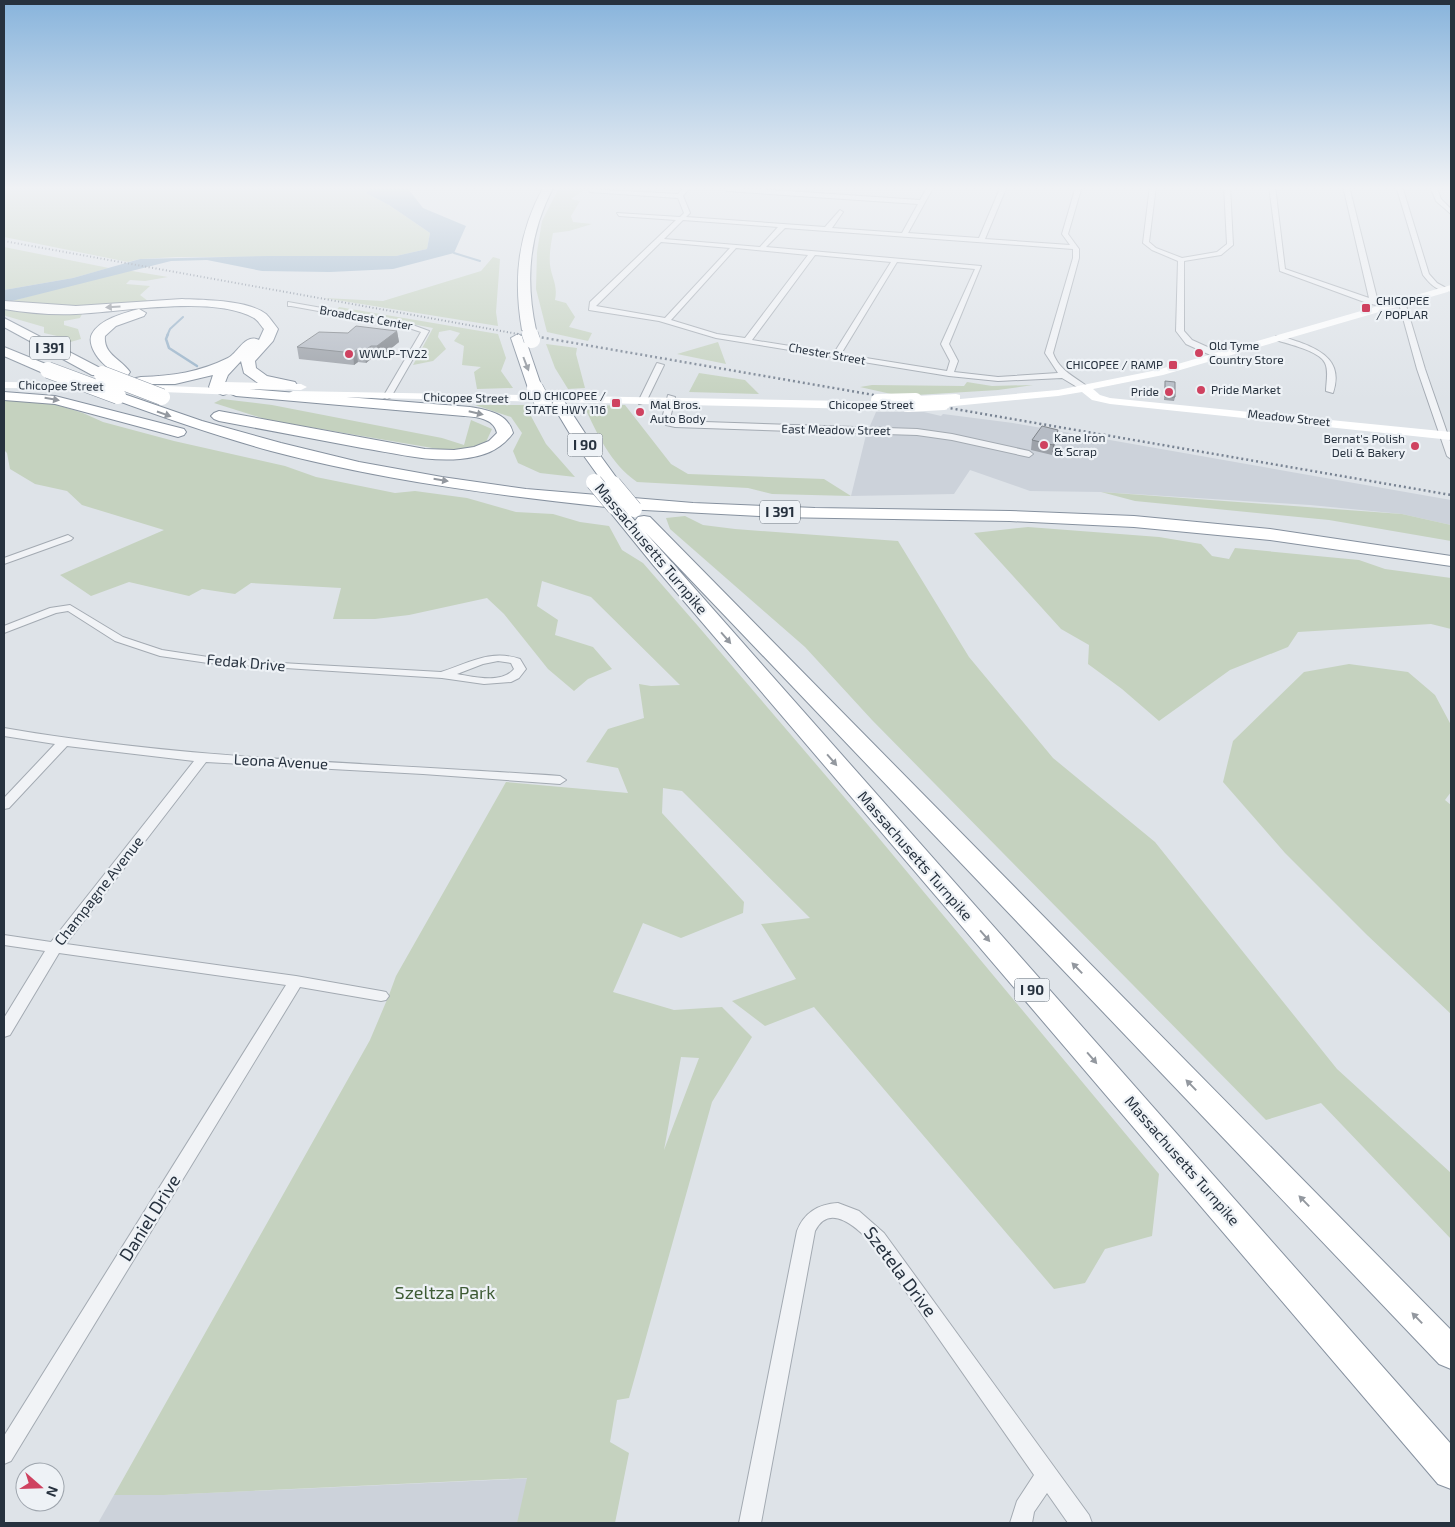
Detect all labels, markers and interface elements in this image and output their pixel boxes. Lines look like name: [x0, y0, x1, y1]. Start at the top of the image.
place label: CHICOPEE / POPLAR: [1376, 293, 1430, 321]
street label: Broadcast Center: [319, 302, 414, 332]
marker: CHICOPEE / POPLAR: [1360, 302, 1372, 314]
one-way arrow: [105, 304, 121, 312]
road number: I 391: [30, 336, 70, 359]
place label: Old Tyme Country Store: [1209, 338, 1284, 366]
street label: Chester Street: [788, 339, 867, 367]
place label: WWLP-TV22: [359, 346, 428, 360]
marker: Old Tyme Country Store: [1193, 347, 1205, 359]
marker: WWLP-TV22: [343, 348, 355, 360]
one-way arrow: [522, 356, 530, 371]
place label: CHICOPEE / RAMP: [1066, 357, 1163, 371]
marker: CHICOPEE / RAMP: [1167, 359, 1179, 371]
street label: Chicopee Street: [18, 377, 104, 393]
place label: Pride Market: [1211, 382, 1281, 396]
place label: Pride: [1131, 384, 1159, 398]
marker: Pride Market: [1195, 384, 1207, 396]
marker: Pride: [1163, 386, 1175, 398]
place label: OLD CHICOPEE / STATE HWY 116: [519, 388, 606, 416]
street label: Chicopee Street: [423, 389, 509, 405]
one-way arrow: [45, 396, 61, 404]
marker: OLD CHICOPEE / STATE HWY 116: [610, 397, 622, 409]
place label: Mal Bros. Auto Body: [650, 397, 707, 425]
street label: Chicopee Street: [828, 397, 914, 411]
marker: Mal Bros. Auto Body: [634, 406, 646, 418]
street label: Meadow Street: [1247, 406, 1331, 428]
one-way arrow: [469, 409, 484, 417]
one-way arrow: [157, 410, 172, 418]
street label: East Meadow Street: [781, 421, 891, 437]
place label: Kane Iron & Scrap: [1054, 430, 1105, 458]
place label: Bernat's Polish Deli & Bakery: [1323, 431, 1406, 459]
road number: I 90: [568, 434, 602, 456]
marker: Kane Iron & Scrap: [1038, 439, 1050, 451]
marker: Bernat's Polish Deli & Bakery: [1409, 440, 1421, 452]
one-way arrow: [433, 477, 449, 485]
street label: Massachusetts Turnpike: [592, 479, 712, 618]
road number: I 391: [760, 501, 800, 524]
one-way arrow: [720, 631, 731, 644]
street label: Fedak Drive: [206, 650, 286, 674]
street label: Leona Avenue: [233, 750, 329, 772]
one-way arrow: [826, 754, 838, 766]
street label: Massachusetts Turnpike: [855, 787, 977, 924]
street label: Champagne Avenue: [50, 832, 147, 949]
one-way arrow: [979, 929, 990, 942]
one-way arrow: [1072, 963, 1084, 975]
road number: I 90: [1014, 978, 1050, 1002]
one-way arrow: [1086, 1051, 1097, 1064]
one-way arrow: [1185, 1079, 1197, 1091]
street label: Massachusetts Turnpike: [1122, 1092, 1244, 1229]
street label: Daniel Drive: [114, 1170, 184, 1265]
one-way arrow: [1298, 1196, 1310, 1208]
street label: Szetela Drive: [860, 1222, 942, 1321]
park label: Szeltza Park: [395, 1281, 495, 1303]
one-way arrow: [1411, 1312, 1423, 1324]
north arrow: [15, 1462, 65, 1512]
text: N: [43, 1484, 62, 1499]

